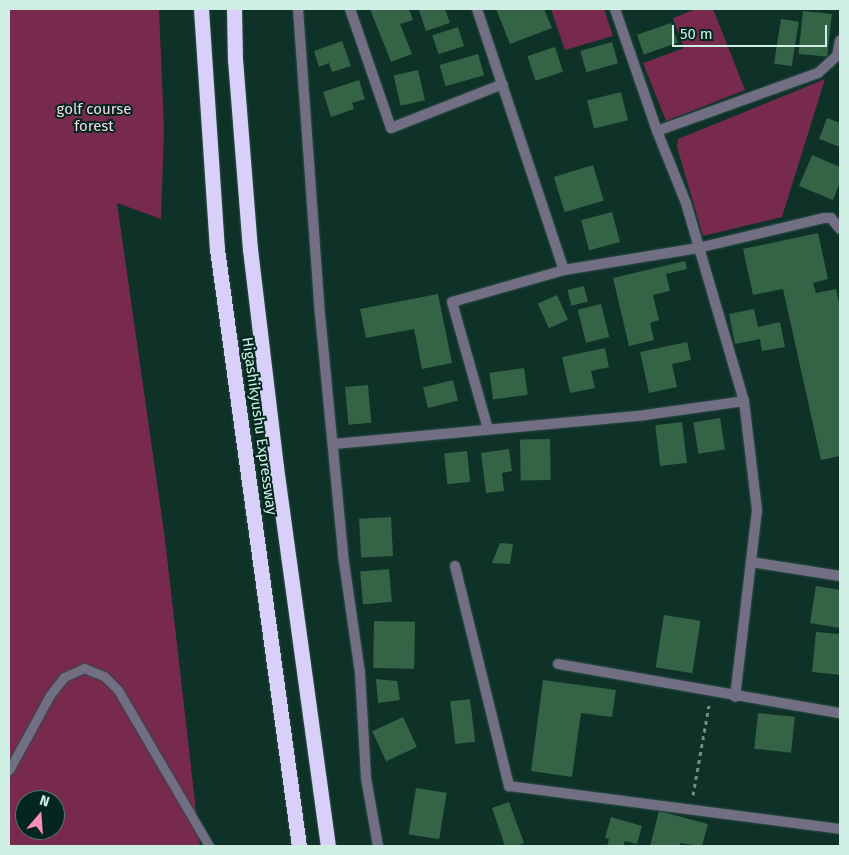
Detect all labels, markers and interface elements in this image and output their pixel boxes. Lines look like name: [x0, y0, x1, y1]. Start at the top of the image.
scale bar: [674, 15, 829, 47]
text: 50 m: [680, 25, 713, 43]
park label: golf course forest: [57, 100, 131, 135]
street label: Higashikyushu Expressway: [238, 336, 280, 516]
north arrow: [15, 790, 65, 840]
text: N: [37, 792, 52, 811]

